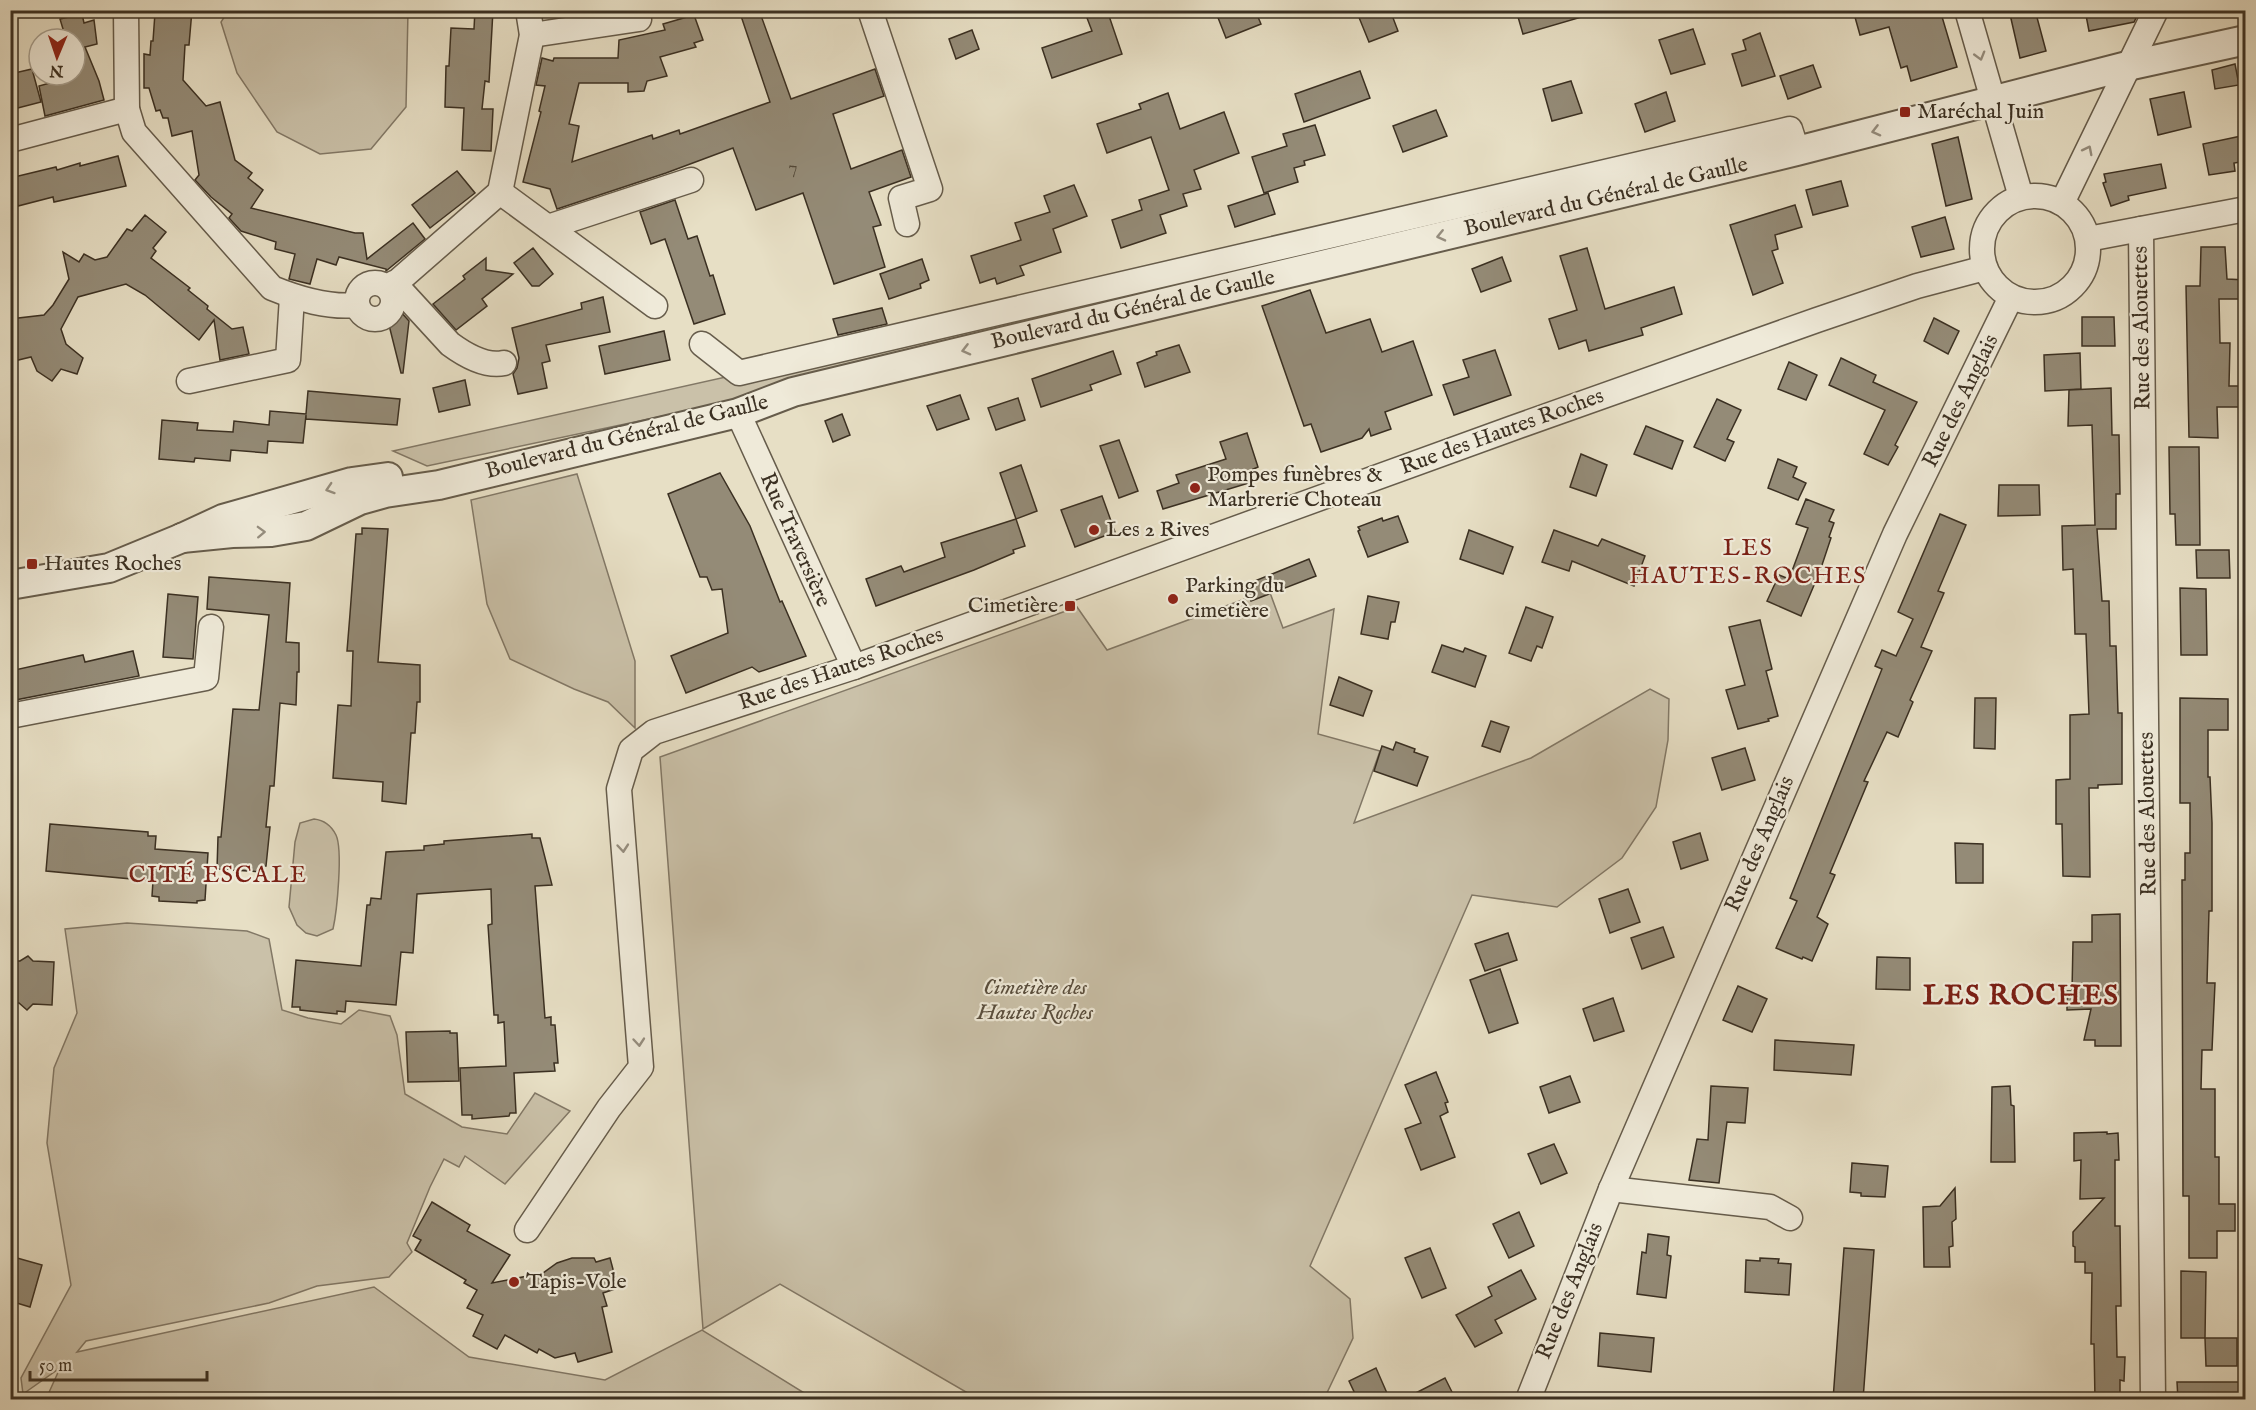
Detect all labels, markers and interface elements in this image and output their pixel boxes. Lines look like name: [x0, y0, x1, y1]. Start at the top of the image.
north arrow: [27, 27, 87, 87]
one-way arrow: [1973, 50, 1985, 61]
text: N: [49, 60, 65, 80]
place label: Maréchal Juin: [1917, 98, 2045, 126]
marker: Maréchal Juin: [1898, 105, 1912, 119]
one-way arrow: [1871, 124, 1881, 137]
one-way arrow: [2081, 146, 2092, 156]
street label: Boulevard du Général de Gaulle: [1461, 151, 1751, 243]
house number: 7: [788, 155, 798, 180]
one-way arrow: [1437, 228, 1447, 241]
street label: Rue des Alouettes: [2127, 246, 2157, 410]
street label: Boulevard du Général de Gaulle: [988, 264, 1278, 356]
street label: Rue des Anglais: [1917, 330, 2005, 472]
one-way arrow: [961, 343, 971, 356]
street label: Rue des Hautes Roches: [1396, 382, 1608, 482]
street label: Boulevard du Général de Gaulle: [483, 388, 771, 486]
place label: Pompes funèbres & Marbrerie Choteau: [1207, 461, 1383, 514]
street label: Rue Traversière: [753, 468, 837, 612]
marker: Pompes funèbres & Marbrerie Choteau: [1188, 481, 1202, 495]
one-way arrow: [325, 482, 336, 494]
place label: Les 2 Rives: [1106, 516, 1209, 544]
marker: Les 2 Rives: [1087, 523, 1101, 537]
one-way arrow: [257, 526, 266, 538]
district label: LES HAUTES-ROCHES: [1629, 533, 1867, 592]
place label: Hautes Roches: [44, 550, 181, 578]
marker: Hautes Roches: [25, 557, 39, 571]
place label: Parking du cimetière: [1185, 572, 1284, 625]
place label: Cimetière: [968, 592, 1058, 620]
marker: Parking du cimetière: [1166, 592, 1180, 606]
marker: Cimetière: [1063, 599, 1077, 613]
street label: Rue des Hautes Roches: [735, 621, 947, 717]
street label: Rue des Alouettes: [2133, 732, 2163, 896]
street label: Rue des Anglais: [1719, 772, 1801, 916]
one-way arrow: [616, 843, 629, 852]
district label: CITÉ ESCALE: [128, 860, 308, 891]
park label: Cimetière des Hautes Roches: [976, 974, 1094, 1027]
district label: LES ROCHES: [1923, 979, 2119, 1014]
one-way arrow: [632, 1037, 645, 1047]
street label: Rue des Anglais: [1530, 1219, 1610, 1363]
place label: Tapis-Vole: [526, 1268, 627, 1296]
marker: Tapis-Vole: [507, 1275, 521, 1289]
scale bar: [30, 1344, 207, 1382]
text: 50 m: [39, 1355, 72, 1378]

